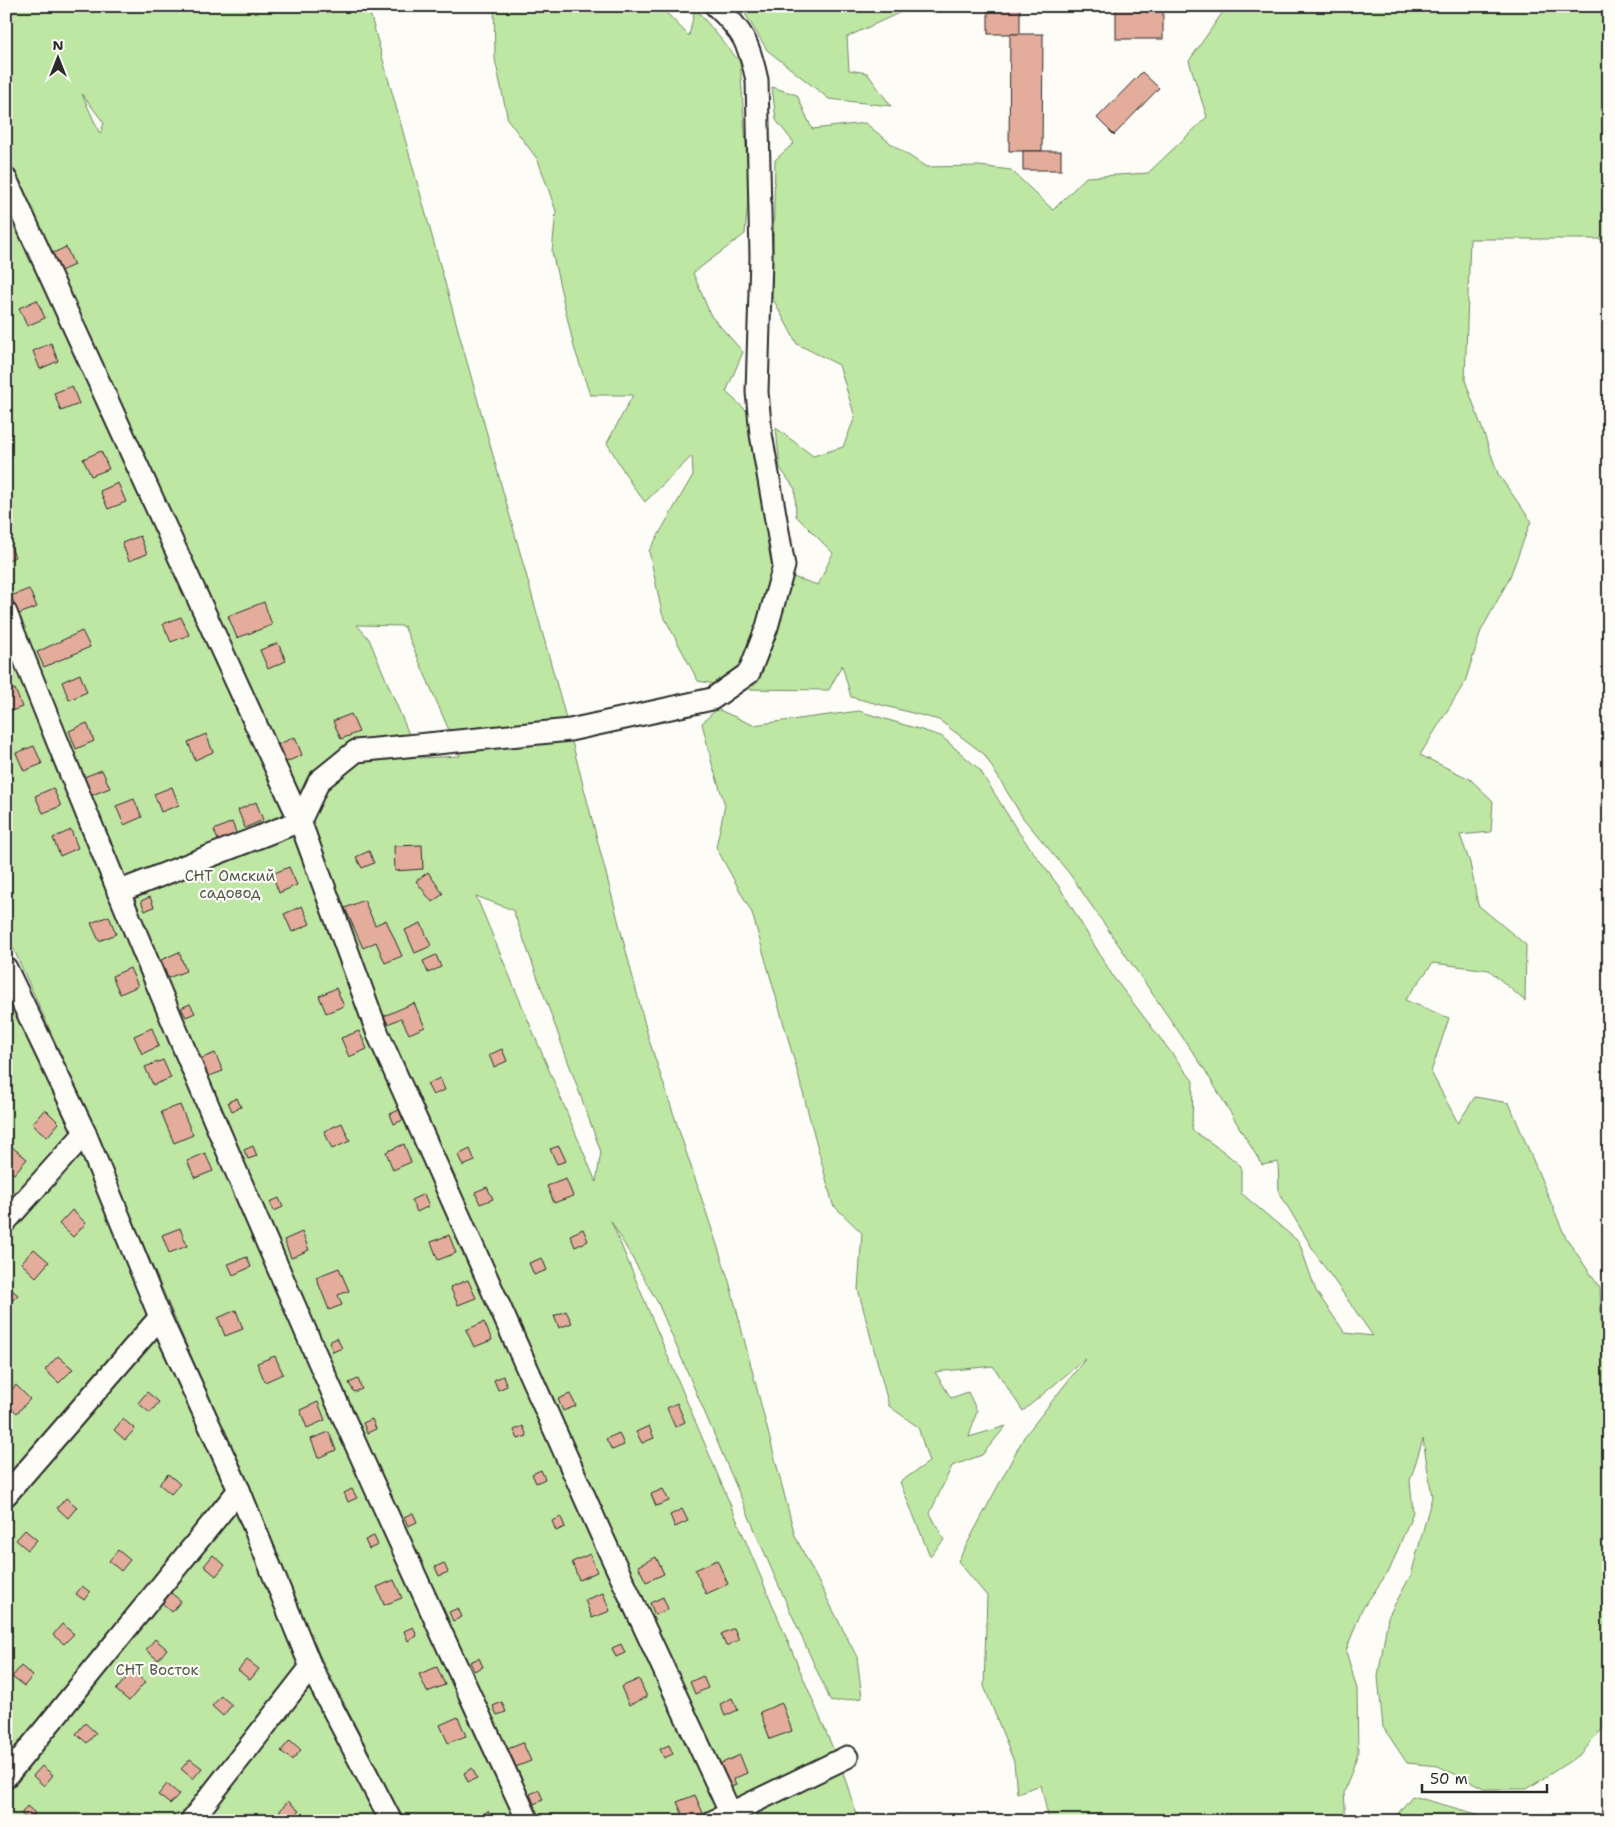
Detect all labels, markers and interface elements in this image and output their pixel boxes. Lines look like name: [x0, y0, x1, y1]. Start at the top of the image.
north arrow: [32, 32, 82, 82]
text: N: [52, 36, 64, 54]
park label: СНТ Омский садовод: [185, 866, 275, 903]
park label: СНТ Восток: [116, 1660, 198, 1680]
scale bar: [1422, 1762, 1548, 1794]
text: 50 m: [1430, 1769, 1468, 1789]

